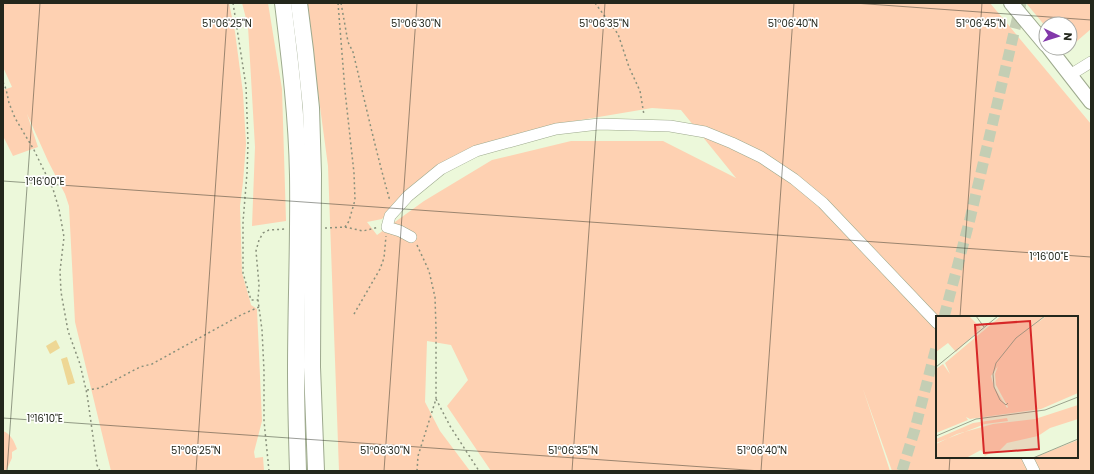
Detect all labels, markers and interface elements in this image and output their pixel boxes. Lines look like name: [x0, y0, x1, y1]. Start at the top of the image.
text: 51°06'25"N: [202, 16, 252, 31]
text: 51°06'30"N: [391, 16, 441, 31]
text: 51°06'35"N: [579, 16, 629, 31]
text: 51°06'40"N: [768, 16, 818, 31]
text: 51°06'45"N: [956, 16, 1006, 31]
north arrow: [1038, 16, 1078, 56]
text: N: [1060, 32, 1076, 41]
text: 1°16'00"E: [25, 174, 65, 189]
text: 1°16'00"E: [1029, 249, 1069, 264]
inset map: [936, 316, 1078, 458]
text: 1°16'10"E: [27, 411, 63, 426]
text: 51°06'25"N: [171, 443, 221, 458]
text: 51°06'30"N: [360, 443, 410, 458]
text: 51°06'35"N: [548, 443, 598, 458]
text: 51°06'40"N: [737, 443, 787, 458]

